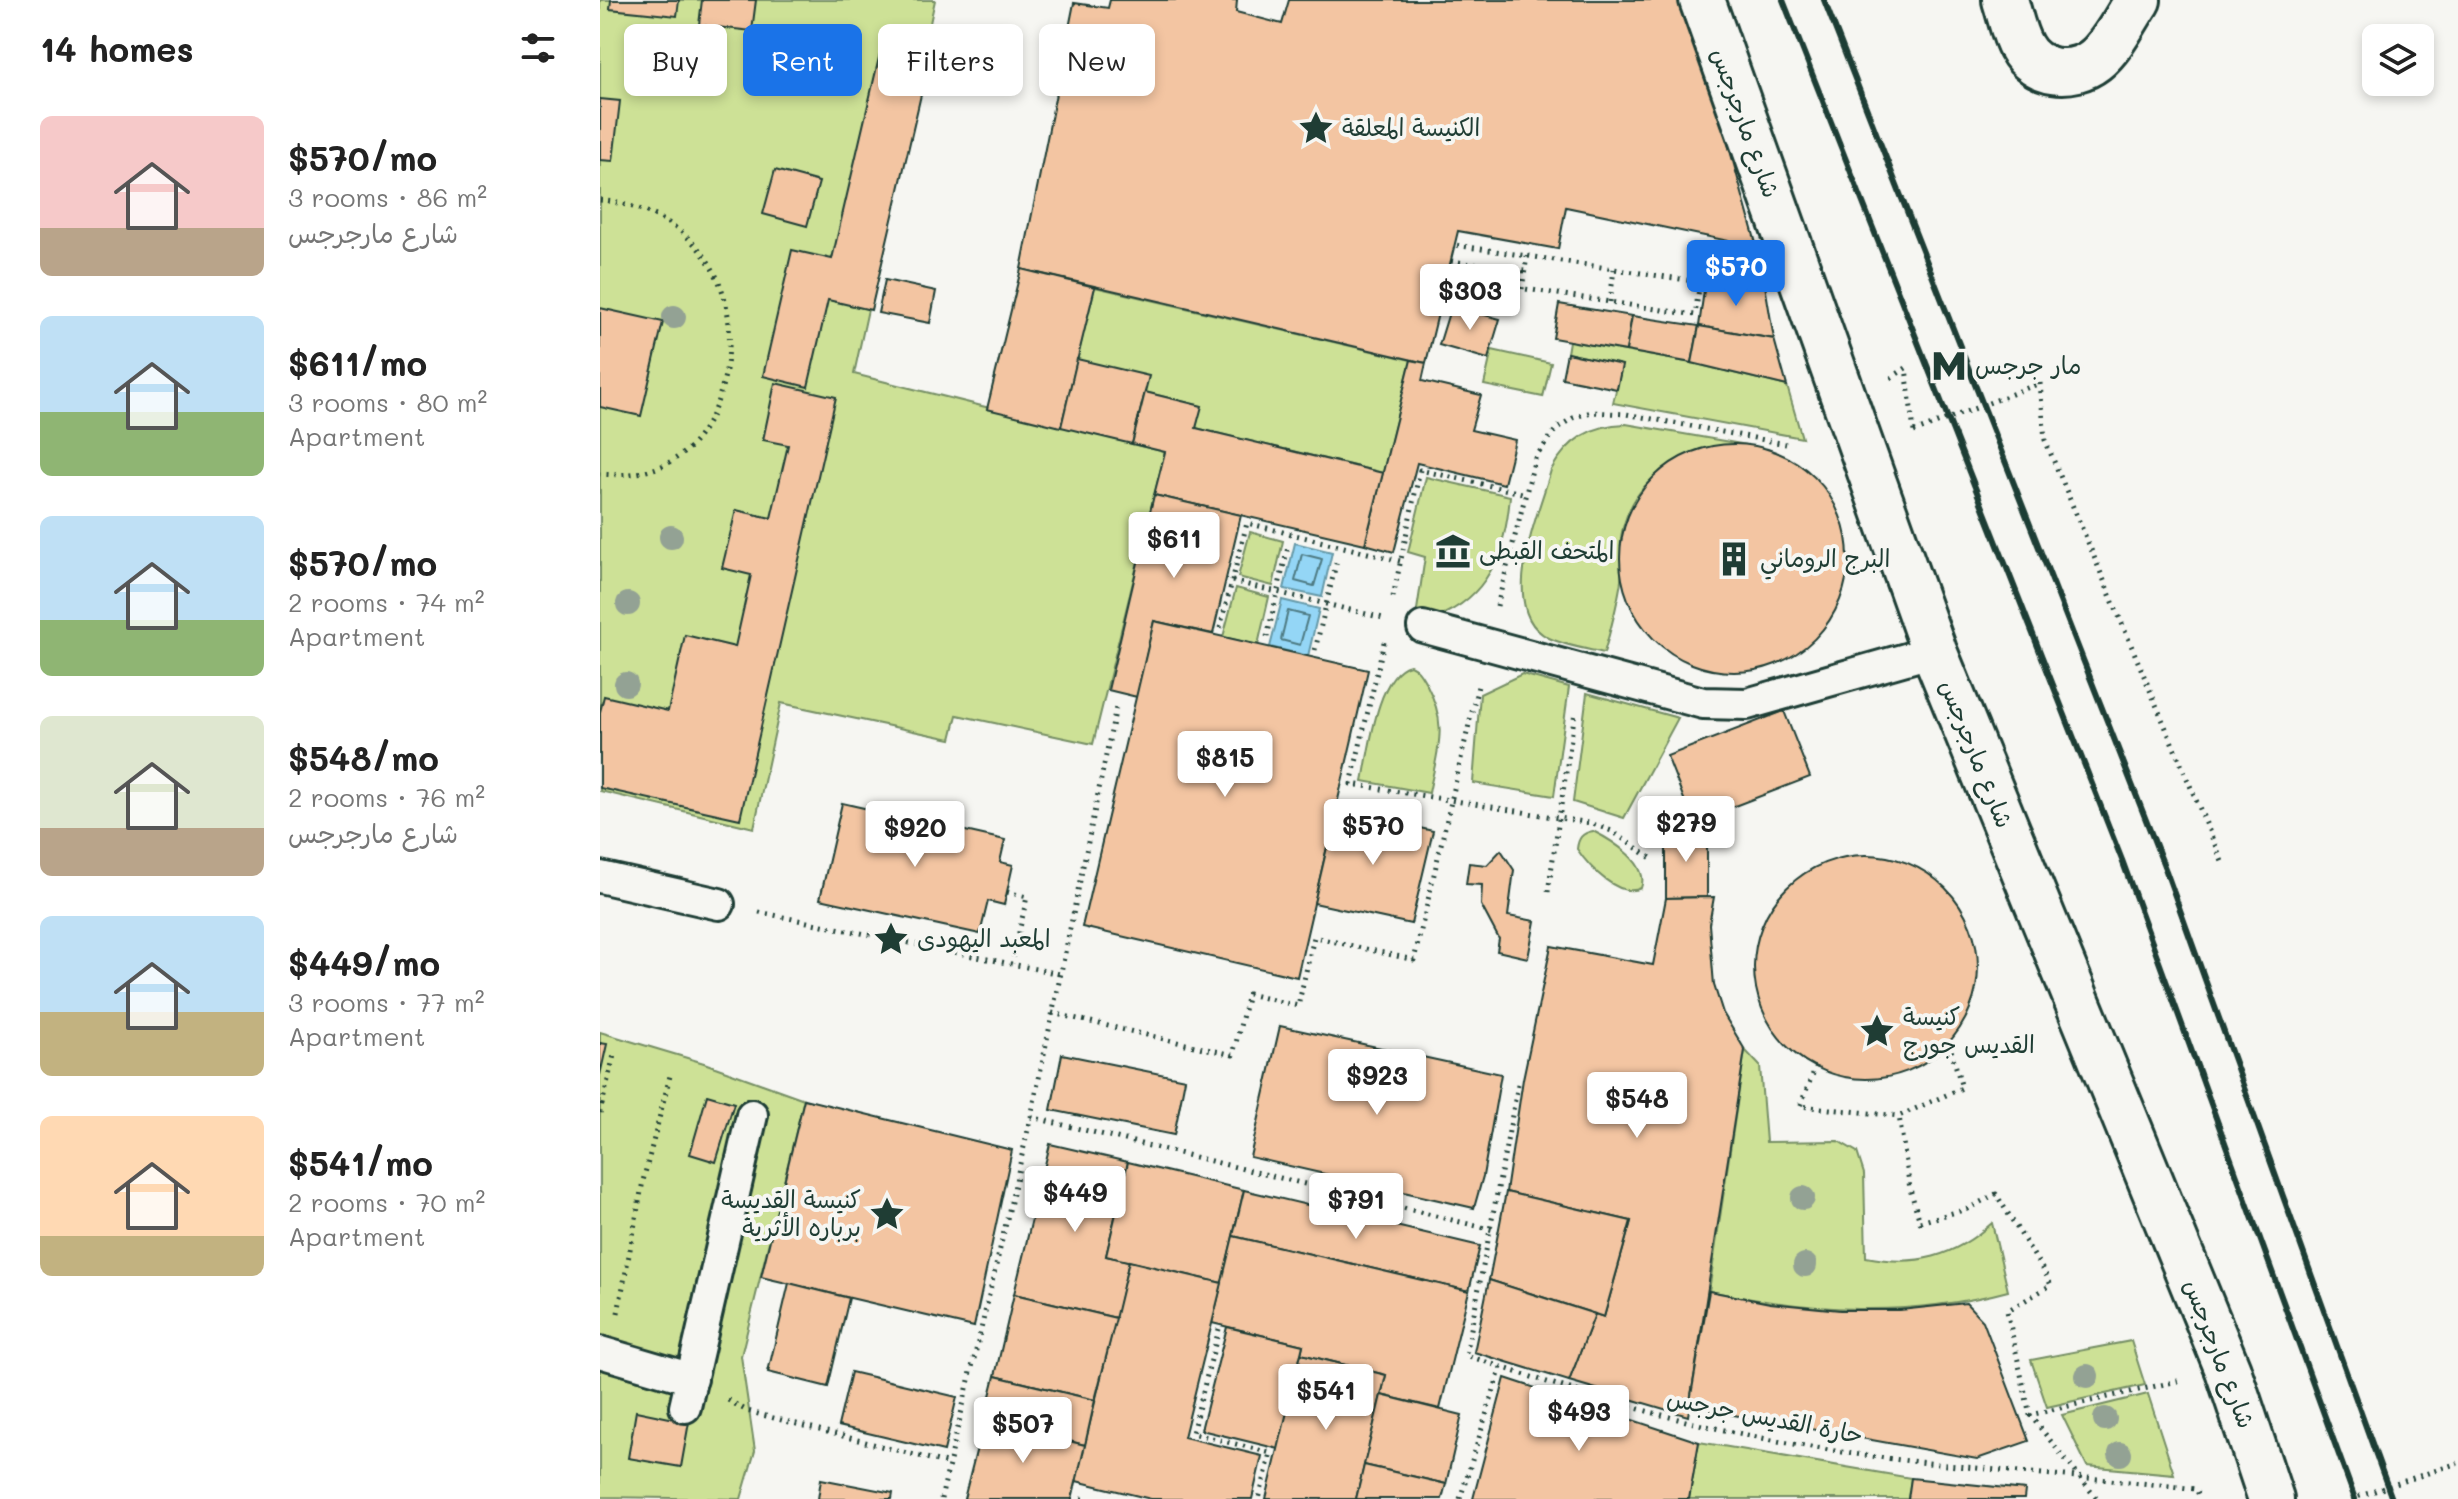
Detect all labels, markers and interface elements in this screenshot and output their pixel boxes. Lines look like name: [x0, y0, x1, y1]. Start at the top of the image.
chip: Buy: [624, 24, 727, 96]
chip: Rent: [743, 24, 862, 96]
chip: Filters: [878, 24, 1023, 96]
chip: New: [1039, 24, 1155, 96]
map controls: [2362, 24, 2434, 96]
button: layers: [2362, 24, 2434, 96]
text: 14 homes: [40, 26, 194, 71]
icon: filters: [516, 26, 560, 70]
street label: شارع مارجرجس: [1702, 43, 1788, 203]
place icon: الكنيسة المعلقة: [1297, 109, 1335, 147]
place label: الكنيسة المعلقة: [1342, 111, 1480, 142]
text: $570/mo: [288, 135, 437, 180]
icon: home: [104, 148, 200, 244]
text: 3 rooms · 86 m²: [288, 180, 487, 214]
text: شارع مارجرجس: [288, 216, 458, 250]
pin: $570: [1689, 240, 1783, 308]
text: $570: [1705, 249, 1767, 283]
pin: $303: [1423, 264, 1517, 332]
text: $303: [1438, 273, 1502, 307]
text: $611/mo: [288, 340, 427, 385]
metro station icon: مار جرجس: [1930, 347, 1968, 385]
icon: home: [104, 348, 200, 444]
place label: مار جرجس: [1975, 349, 2082, 380]
text: 3 rooms · 80 m²: [288, 385, 487, 419]
text: Apartment: [288, 419, 425, 453]
pin: $611: [1127, 512, 1221, 580]
text: $611: [1147, 521, 1201, 555]
museum icon: المتحف القبطى: [1434, 532, 1472, 570]
place label: المتحف القبطى: [1479, 534, 1614, 566]
text: $570/mo: [288, 540, 437, 585]
building icon: البرج الروماني: [1715, 540, 1753, 578]
place label: البرج الروماني: [1760, 542, 1890, 580]
icon: home: [104, 548, 200, 644]
text: 2 rooms · 74 m²: [288, 585, 485, 619]
text: Apartment: [288, 619, 425, 653]
street label: شارع مارجرجس: [1931, 675, 2021, 833]
pin: $815: [1178, 731, 1272, 799]
text: $548/mo: [288, 735, 439, 780]
text: $815: [1196, 740, 1254, 774]
icon: home: [104, 748, 200, 844]
text: 2 rooms · 76 m²: [288, 780, 485, 814]
pin: $279: [1639, 796, 1733, 864]
pin: $570: [1326, 799, 1420, 867]
pin: $920: [868, 801, 962, 869]
text: $279: [1656, 805, 1716, 839]
text: $570: [1342, 808, 1404, 842]
text: $920: [884, 810, 946, 844]
text: شارع مارجرجس: [288, 816, 458, 850]
place icon: المعبد اليهودى: [872, 920, 910, 958]
place label: المعبد اليهودى: [917, 922, 1051, 953]
text: $449/mo: [288, 940, 440, 985]
icon: home: [104, 948, 200, 1044]
text: 3 rooms · 77 m²: [288, 985, 485, 1019]
place label: كنيسة القديس جورج: [1903, 1000, 2035, 1061]
place icon: كنيسة القديس جورج: [1858, 1012, 1896, 1050]
text: Apartment: [288, 1019, 425, 1053]
pin: $923: [1330, 1049, 1424, 1117]
text: $923: [1346, 1058, 1408, 1092]
pin: $548: [1590, 1072, 1684, 1140]
text: $548: [1605, 1081, 1669, 1115]
text: $541/mo: [288, 1140, 433, 1185]
icon: home: [104, 1148, 200, 1244]
pin: $449: [1028, 1166, 1122, 1234]
pin: $791: [1309, 1173, 1403, 1241]
text: $449: [1043, 1175, 1107, 1209]
text: $791: [1327, 1182, 1385, 1216]
place label: كنيسة القديسة برباره الأثرية: [721, 1183, 861, 1242]
text: 2 rooms · 70 m²: [288, 1185, 485, 1219]
place icon: كنيسة القديسة برباره الأثرية: [868, 1195, 906, 1233]
text: Apartment: [288, 1219, 425, 1253]
street label: شارع مارجرجس: [2175, 1275, 2263, 1433]
pin: $541: [1279, 1364, 1373, 1432]
text: $541: [1296, 1373, 1356, 1407]
street label: حارة القديس جرجس: [1665, 1381, 1866, 1450]
pin: $493: [1532, 1385, 1626, 1453]
text: $493: [1547, 1394, 1611, 1428]
pin: $507: [976, 1397, 1070, 1465]
text: $507: [992, 1406, 1054, 1440]

